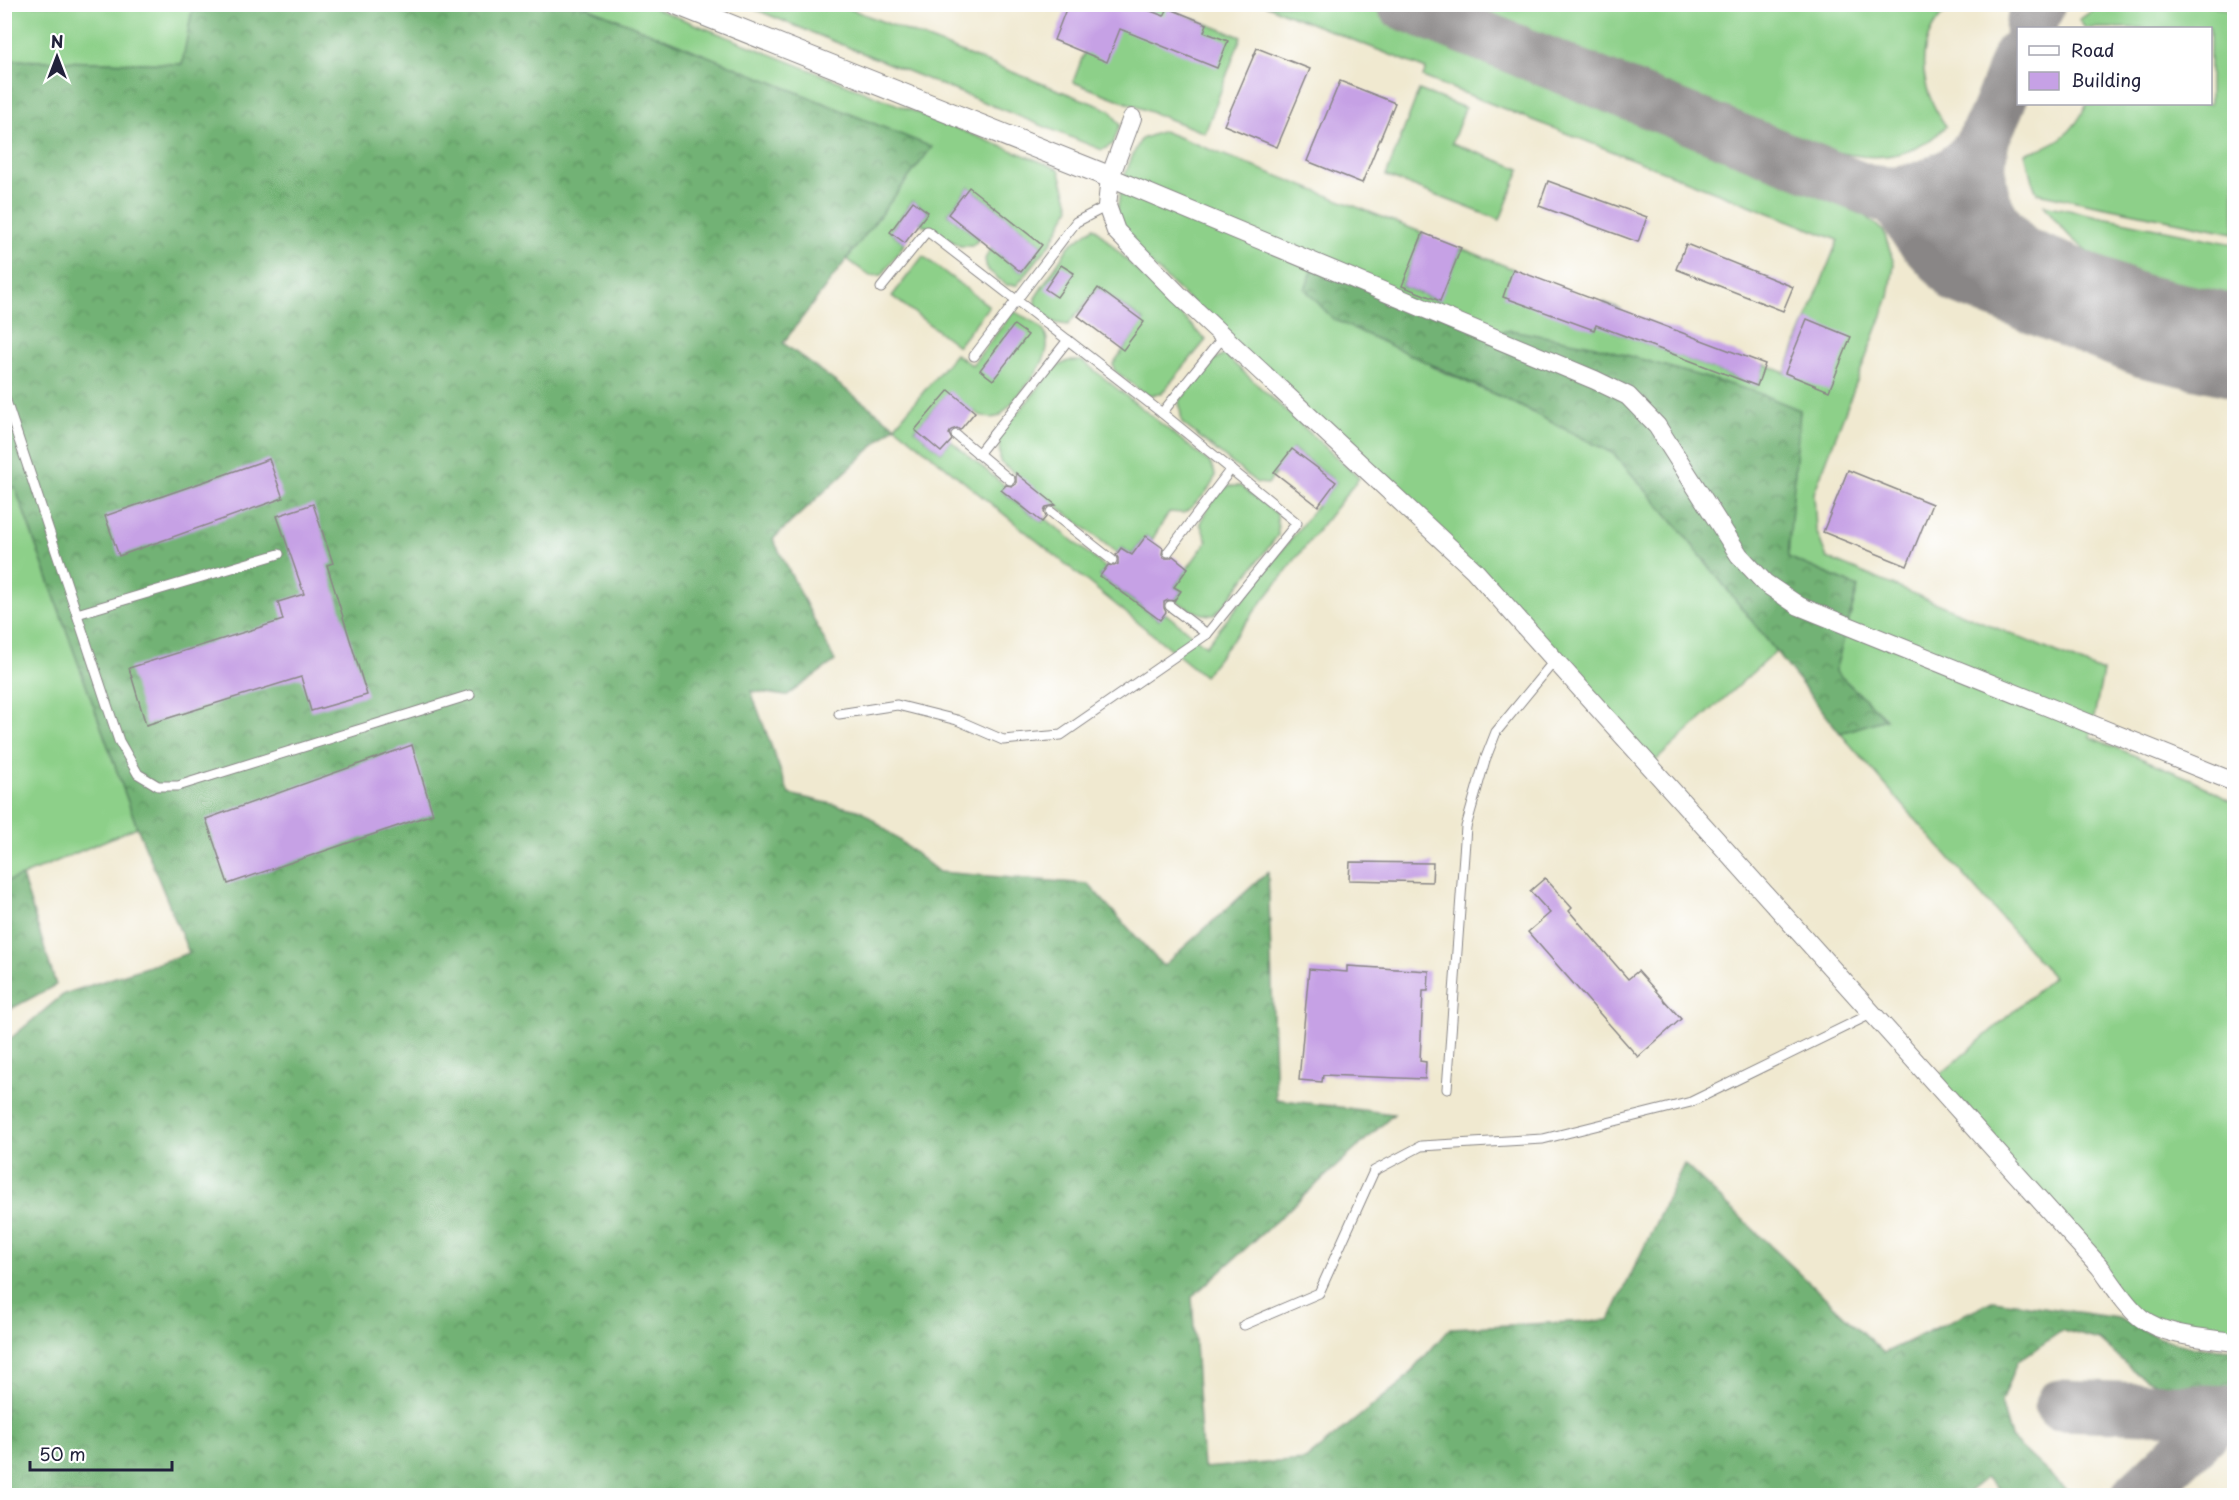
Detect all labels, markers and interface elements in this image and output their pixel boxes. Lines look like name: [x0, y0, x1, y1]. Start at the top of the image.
north arrow: [27, 27, 87, 87]
legend: [2017, 27, 2212, 105]
text: N: [51, 29, 63, 53]
text: Road: [2071, 36, 2115, 63]
text: Building: [2071, 66, 2141, 93]
scale bar: [30, 1434, 172, 1472]
text: 50 m: [39, 1440, 86, 1467]

